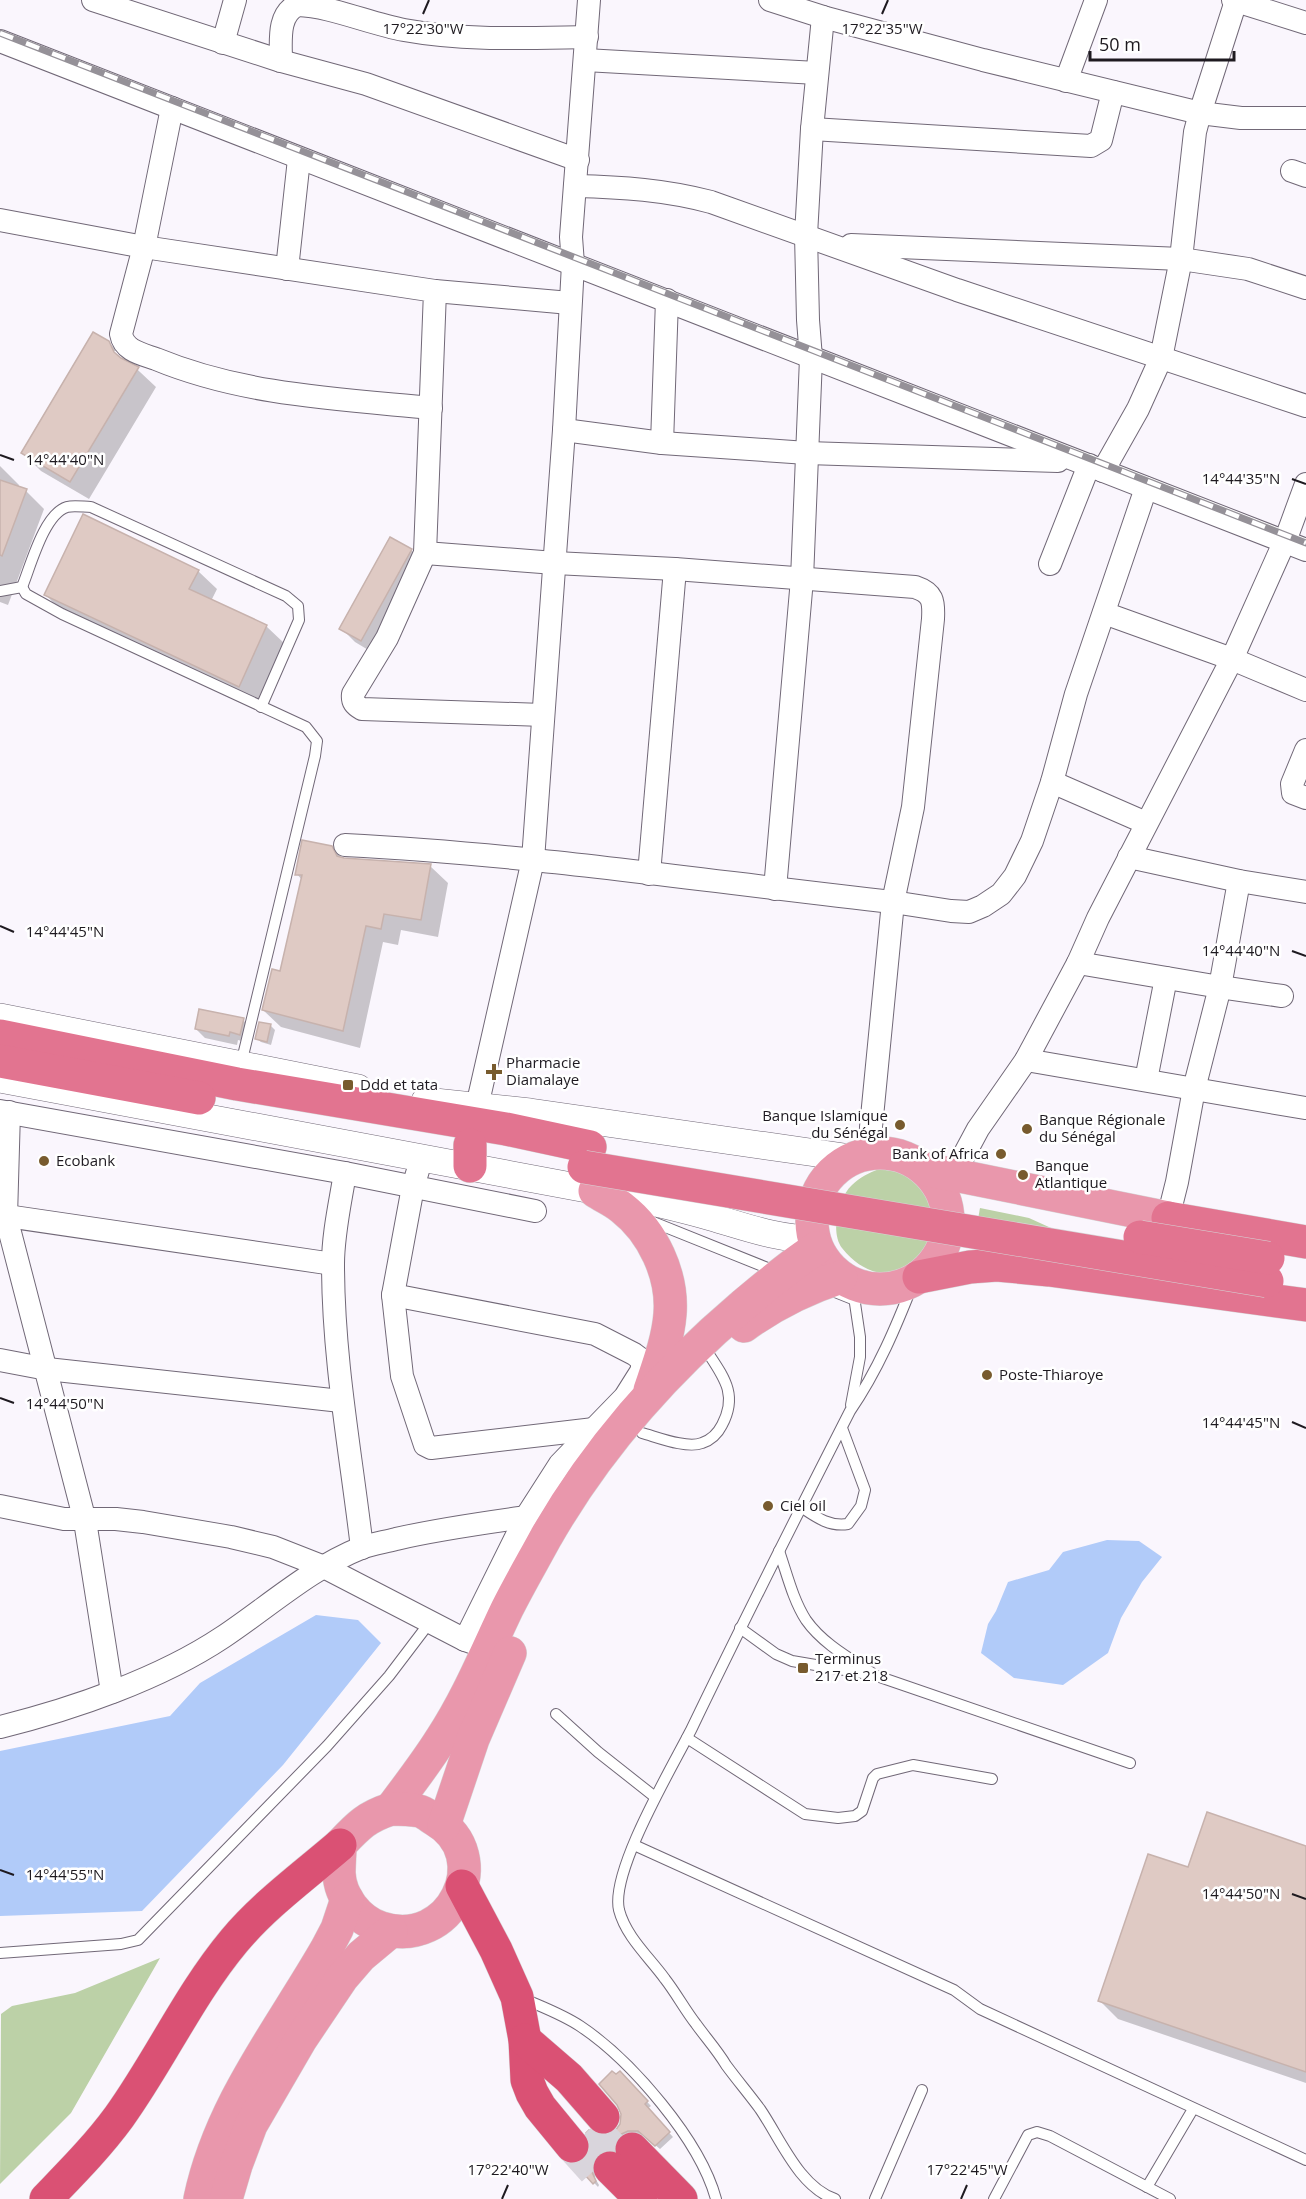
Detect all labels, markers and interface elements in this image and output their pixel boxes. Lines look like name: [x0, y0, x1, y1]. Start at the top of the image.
text: 17°22'30"W: [383, 18, 464, 38]
text: 17°22'35"W: [842, 18, 923, 38]
scale bar: [1090, 24, 1234, 62]
text: 50 m: [1099, 32, 1141, 56]
text: 14°44'40"N: [26, 449, 104, 469]
text: 14°44'35"N: [1202, 468, 1280, 488]
text: 14°44'45"N: [26, 921, 104, 941]
text: 14°44'40"N: [1202, 940, 1280, 960]
place label: Pharmacie Diamalaye: [506, 1052, 580, 1089]
marker: Pharmacie Diamalaye: [487, 1065, 501, 1079]
place label: Ddd et tata: [360, 1074, 438, 1094]
marker: Ddd et tata: [341, 1078, 355, 1092]
place label: Banque Islamique du Sénégal: [762, 1105, 888, 1142]
place label: Banque Régionale du Sénégal: [1039, 1109, 1165, 1146]
marker: Banque Islamique du Sénégal: [893, 1118, 907, 1132]
marker: Banque Régionale du Sénégal: [1020, 1122, 1034, 1136]
place label: Bank of Africa: [892, 1143, 989, 1163]
marker: Bank of Africa: [994, 1147, 1008, 1161]
place label: Ecobank: [56, 1150, 115, 1170]
marker: Ecobank: [37, 1154, 51, 1168]
place label: Banque Atlantique: [1035, 1155, 1107, 1192]
marker: Banque Atlantique: [1016, 1168, 1030, 1182]
place label: Poste-Thiaroye: [999, 1364, 1103, 1384]
marker: Poste-Thiaroye: [980, 1368, 994, 1382]
text: 14°44'50"N: [26, 1393, 104, 1413]
text: 14°44'45"N: [1202, 1412, 1280, 1432]
place label: Ciel oil: [780, 1495, 826, 1515]
marker: Ciel oil: [761, 1499, 775, 1513]
place label: Terminus 217 et 218: [815, 1648, 888, 1685]
marker: Terminus 217 et 218: [796, 1661, 810, 1675]
text: 14°44'55"N: [26, 1864, 104, 1884]
text: 14°44'50"N: [1202, 1883, 1280, 1903]
text: 17°22'40"W: [468, 2159, 549, 2179]
text: 17°22'45"W: [927, 2159, 1008, 2179]

